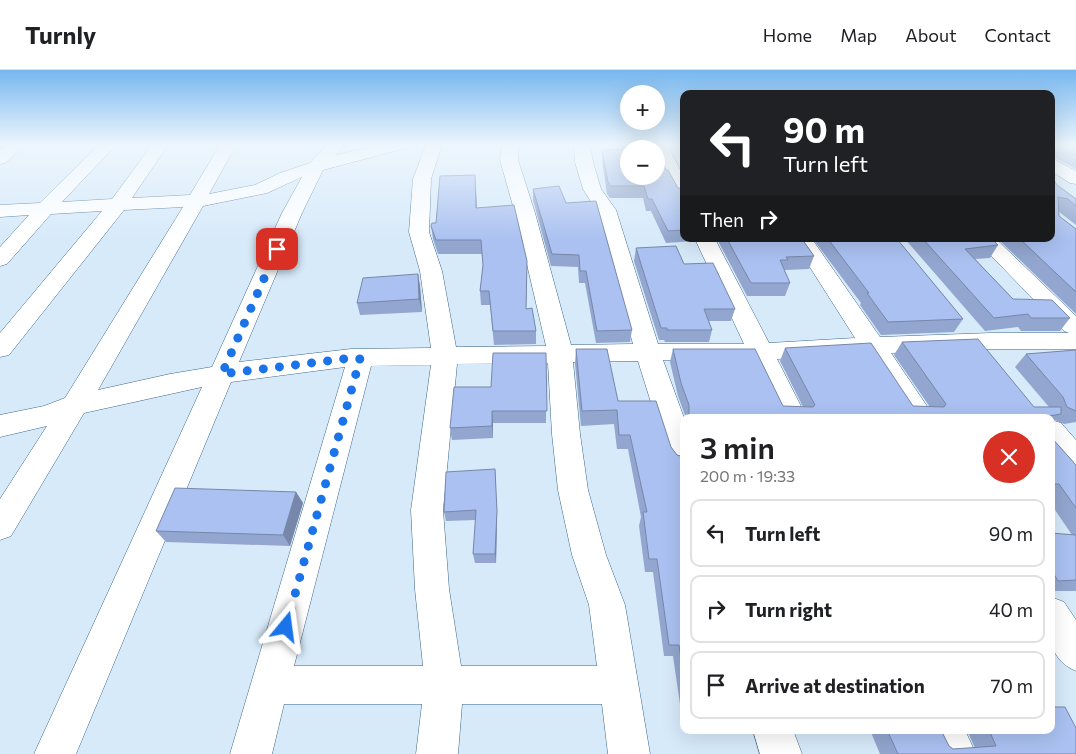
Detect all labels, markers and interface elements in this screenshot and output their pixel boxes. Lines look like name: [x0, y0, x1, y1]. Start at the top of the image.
text: Turnly: [25, 20, 96, 49]
text: Home: [763, 24, 812, 46]
text: Map: [840, 24, 877, 46]
text: About: [905, 24, 957, 46]
text: Contact: [985, 24, 1051, 46]
map controls: [620, 85, 665, 185]
button: +: [620, 85, 665, 130]
text: 90 m: [783, 107, 865, 150]
icon: left: [700, 110, 765, 175]
button: −: [620, 140, 665, 185]
text: Turn left: [783, 150, 868, 177]
icon: right: [754, 205, 782, 233]
text: Then: [700, 208, 744, 231]
pin: [256, 228, 298, 270]
icon: arrive: [263, 235, 291, 263]
text: 3 min: [700, 428, 775, 465]
button: close: [983, 431, 1035, 483]
text: 200 m · 19:33: [700, 466, 795, 485]
icon: left: [702, 519, 730, 547]
text: Turn left: [745, 522, 820, 545]
text: 90 m: [989, 522, 1033, 545]
icon: right: [702, 595, 730, 623]
text: Turn right: [745, 598, 832, 621]
text: 40 m: [989, 598, 1033, 621]
position arrow: [259, 600, 311, 652]
icon: arrive: [702, 671, 730, 699]
text: Arrive at destination: [745, 674, 925, 697]
text: 70 m: [990, 674, 1033, 697]

